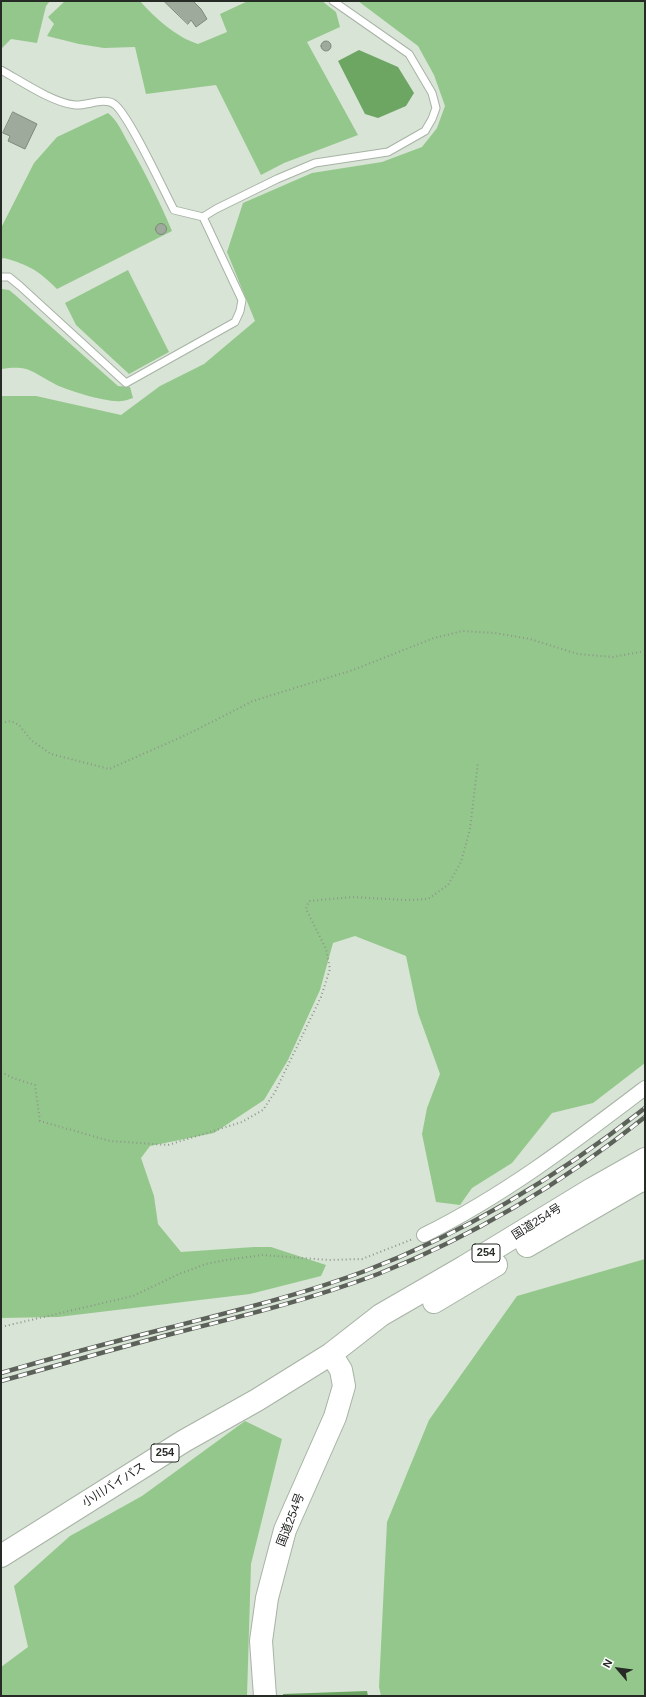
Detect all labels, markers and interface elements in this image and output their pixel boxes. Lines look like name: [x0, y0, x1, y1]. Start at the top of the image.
street label: 国道254号: [509, 1201, 565, 1243]
road number: 254: [472, 1244, 500, 1262]
road number: 254: [151, 1444, 179, 1462]
street label: 小川バイパス: [80, 1460, 148, 1510]
street label: 国道254号: [274, 1491, 308, 1549]
north arrow: [598, 1649, 638, 1689]
text: N: [600, 1657, 615, 1670]

